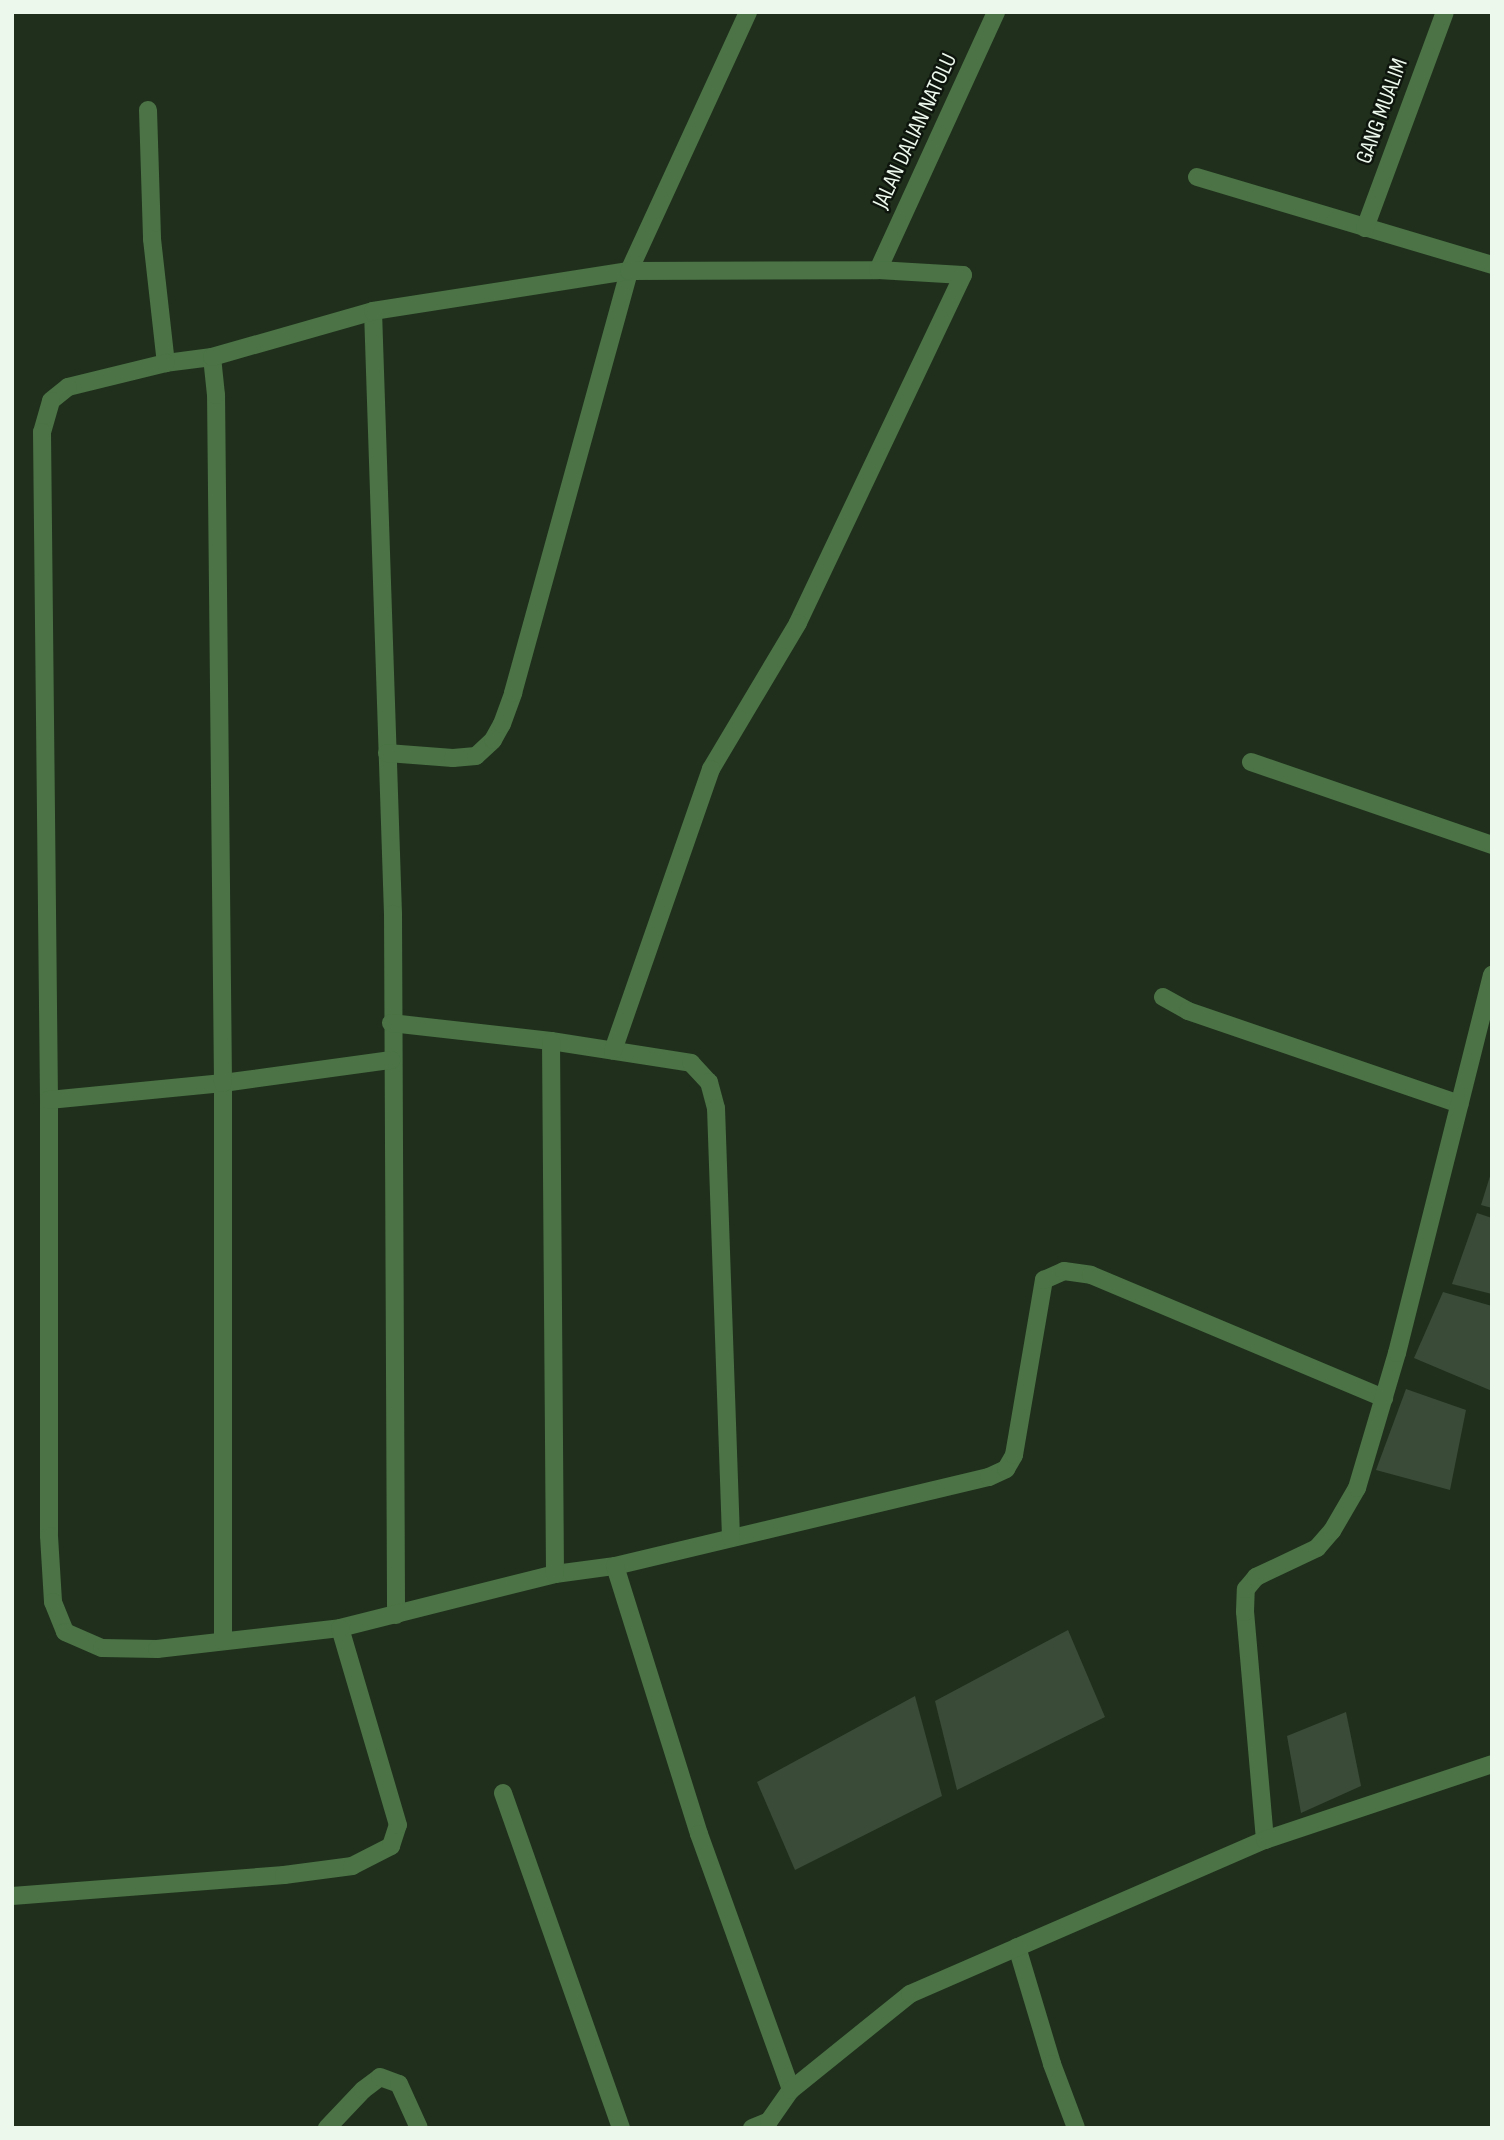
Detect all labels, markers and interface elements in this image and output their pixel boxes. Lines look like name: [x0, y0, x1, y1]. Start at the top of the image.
street label: JALAN DALIAN NATOLU: [867, 49, 963, 213]
street label: GANG MUALIM: [1350, 55, 1414, 167]

